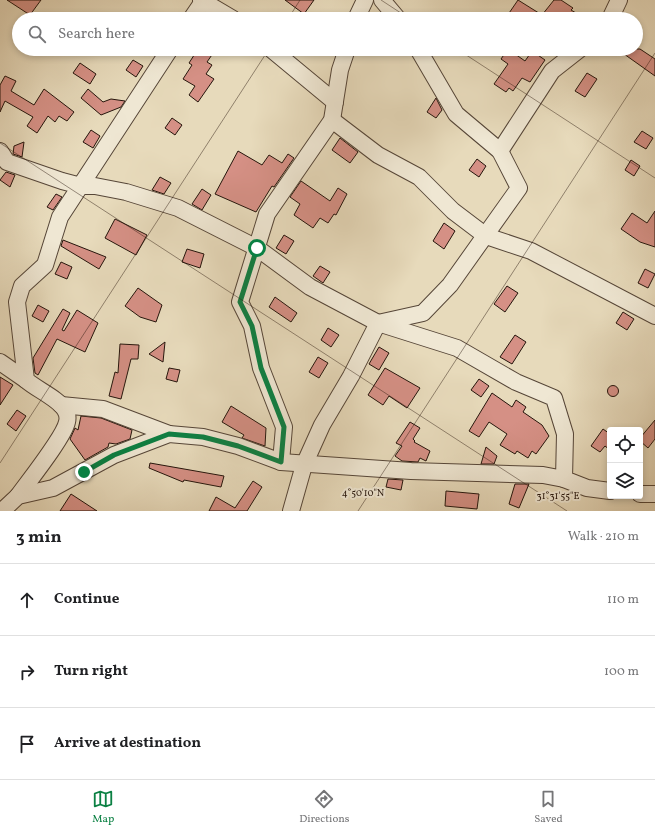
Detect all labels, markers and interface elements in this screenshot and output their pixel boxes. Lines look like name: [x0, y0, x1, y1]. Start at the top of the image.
search box: [12, 12, 643, 56]
icon: search: [26, 23, 48, 45]
text: Search here: [58, 24, 135, 45]
route start: [248, 239, 266, 257]
map controls: [607, 427, 643, 499]
button: locate: [607, 427, 643, 463]
route end: [75, 463, 93, 481]
button: layers: [607, 463, 643, 499]
text: 4°50'10"N: [342, 486, 385, 500]
text: 31°31'55"E: [537, 489, 579, 503]
text: 3 min: [16, 526, 62, 549]
text: Walk · 210 m: [568, 528, 639, 546]
icon: ahead: [16, 589, 38, 611]
text: Continue: [54, 589, 119, 610]
text: 110 m: [607, 591, 639, 609]
icon: right: [16, 661, 38, 683]
text: Turn right: [54, 661, 128, 682]
text: 100 m: [604, 663, 639, 681]
icon: arrive: [16, 733, 38, 755]
text: Arrive at destination: [54, 733, 201, 754]
tab: Map: [92, 788, 114, 827]
tab: Directions: [299, 788, 350, 827]
tab: Saved: [534, 788, 563, 827]

